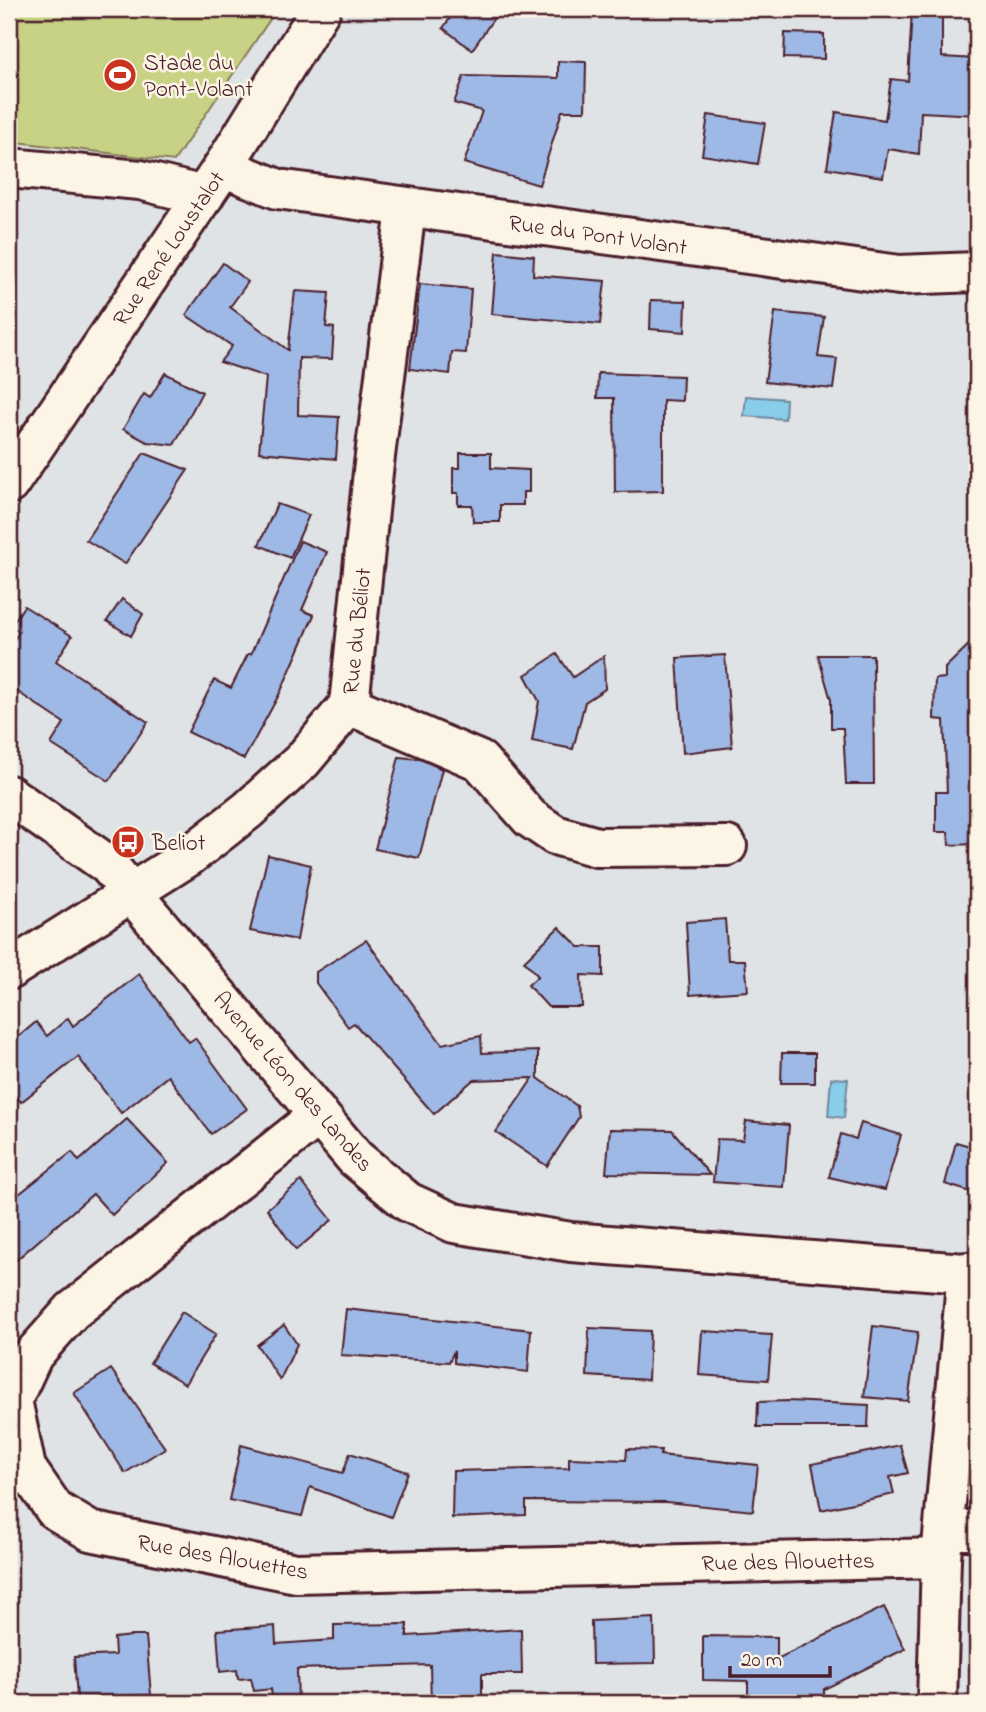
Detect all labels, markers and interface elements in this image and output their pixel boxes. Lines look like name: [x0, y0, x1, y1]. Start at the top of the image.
place label: Stade du Pont-Volant: [144, 48, 253, 107]
sports icon: Stade du Pont-Volant: [101, 56, 139, 94]
street label: Rue René Loustalot: [106, 165, 235, 334]
street label: Rue du Pont Volant: [506, 208, 689, 265]
street label: Rue du Béliot: [335, 566, 382, 696]
bus stop icon: Beliot: [109, 823, 147, 861]
place label: Beliot: [151, 828, 206, 861]
street label: Avenue Léon des Landes: [204, 985, 380, 1180]
street label: Rue des Alouettes: [134, 1527, 311, 1590]
street label: Rue des Alouettes: [701, 1545, 875, 1582]
scale bar: [730, 1635, 830, 1679]
text: 20 m: [741, 1646, 782, 1676]

